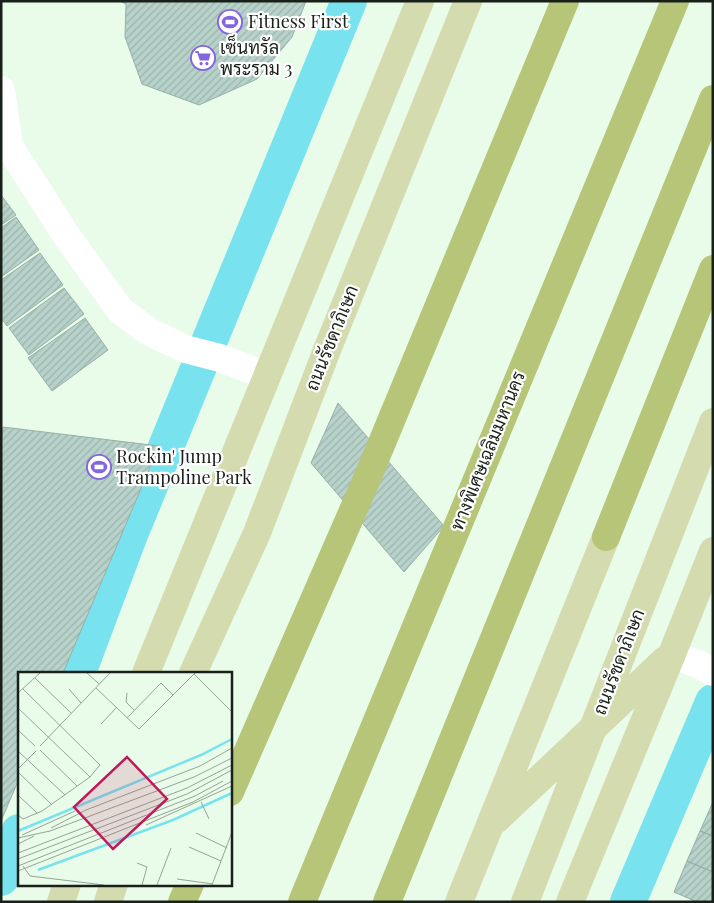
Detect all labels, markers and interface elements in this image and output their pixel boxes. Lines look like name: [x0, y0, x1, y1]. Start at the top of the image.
sports icon: Fitness First: [217, 9, 243, 35]
place label: Fitness First: [248, 9, 349, 33]
place label: เซ็นทรัล พระราม 3: [220, 34, 292, 80]
supermarket icon: เซ็นทรัล พระราม 3: [190, 45, 216, 71]
street label: ถนนรัชดาภิเษก: [299, 281, 363, 394]
street label: ทางพิเศษเฉลิมมหานคร: [444, 367, 530, 534]
place label: Rockin' Jump Trampoline Park: [116, 444, 252, 489]
sports icon: Rockin' Jump Trampoline Park: [86, 454, 112, 480]
street label: ถนนรัชดาภิเษก: [587, 605, 649, 718]
inset map: [18, 672, 231, 886]

